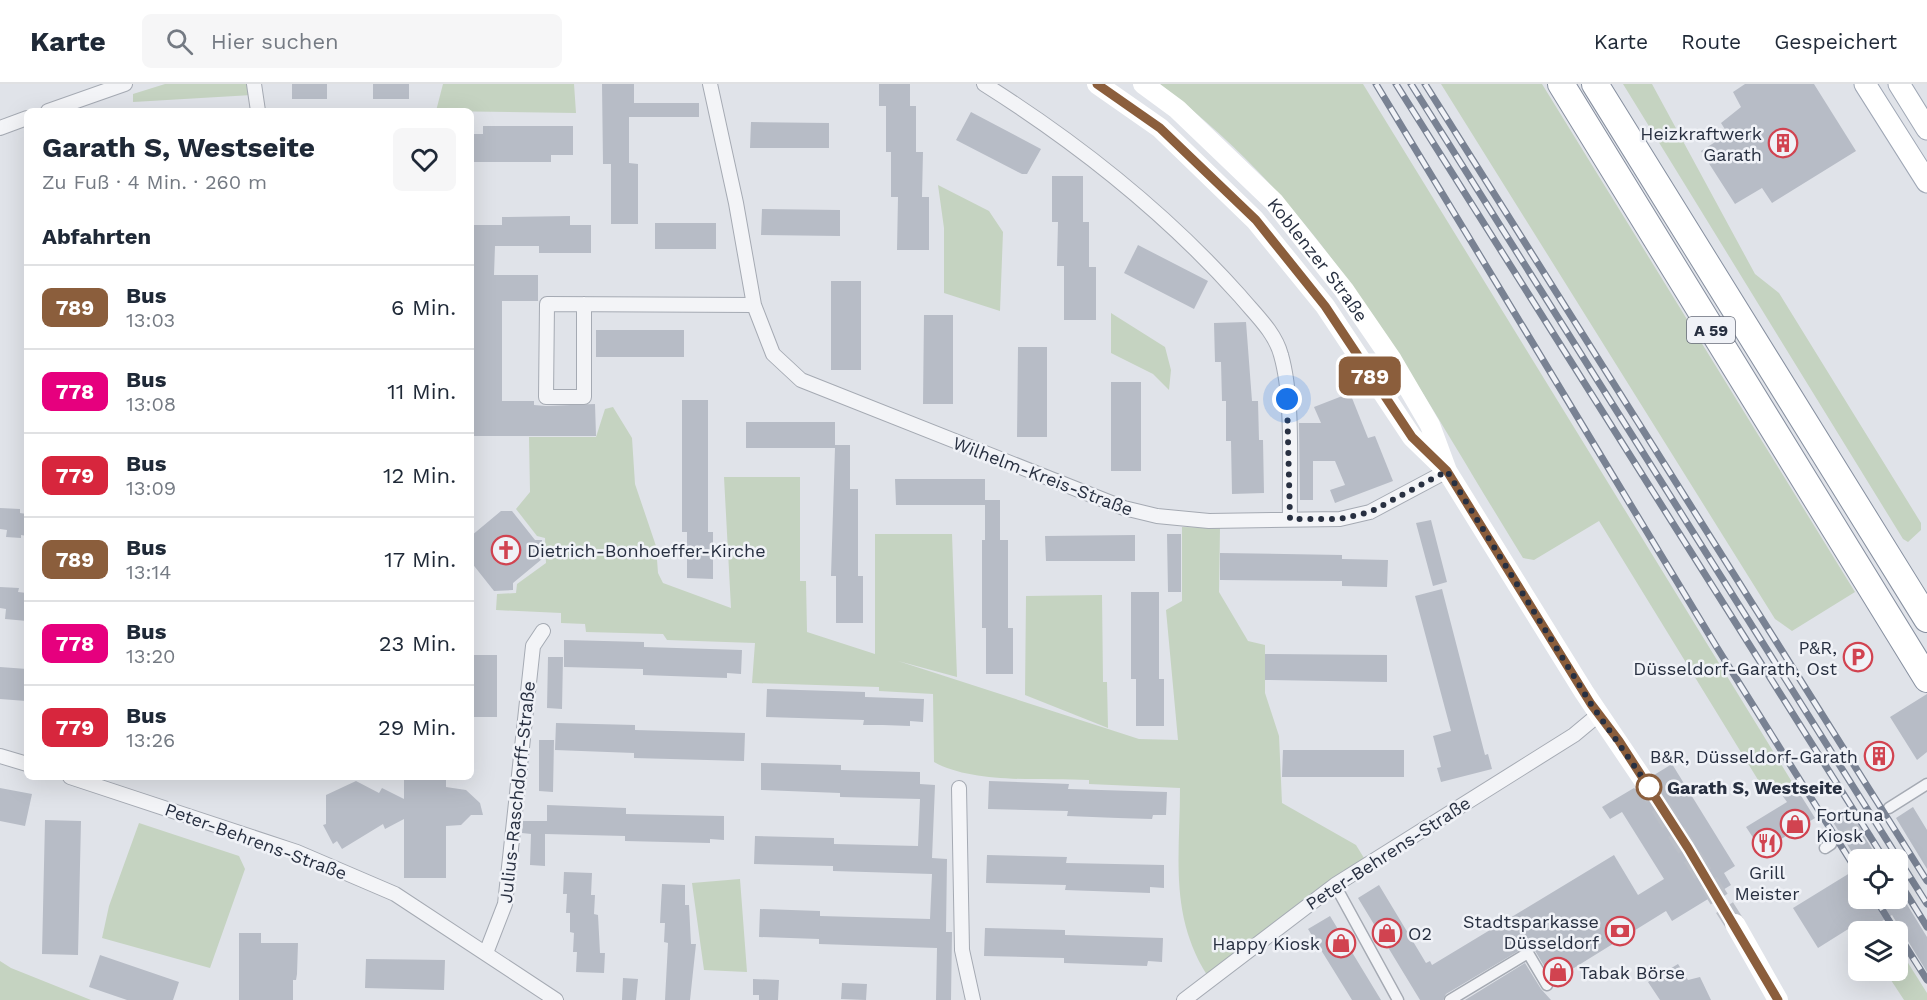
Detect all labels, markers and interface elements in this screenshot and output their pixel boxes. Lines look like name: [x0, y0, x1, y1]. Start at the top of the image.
search box: [142, 14, 562, 68]
text: Karte: [30, 25, 106, 58]
icon: search: [163, 25, 196, 58]
text: Hier suchen: [211, 29, 339, 54]
text: Karte: [1594, 29, 1648, 54]
text: Route: [1681, 29, 1741, 54]
text: Gespeichert: [1774, 29, 1897, 54]
place label: Heizkraftwerk Garath: [1640, 123, 1762, 165]
building icon: Heizkraftwerk Garath: [1767, 127, 1799, 159]
button: heart: [393, 128, 456, 191]
text: Garath S, Westseite: [42, 131, 315, 164]
text: Zu Fuß · 4 Min. · 260 m: [42, 170, 267, 194]
street label: Koblenzer Straße: [1264, 193, 1373, 325]
text: Abfahrten: [42, 224, 151, 249]
text: Bus: [126, 283, 166, 308]
text: 789: [56, 295, 94, 320]
text: 6 Min.: [391, 295, 456, 320]
text: 13:03: [126, 308, 175, 332]
road number: A 59: [1687, 317, 1735, 343]
line badge: 789: [1336, 356, 1404, 396]
text: 789: [1351, 364, 1389, 389]
text: Bus: [126, 367, 166, 392]
text: 778: [56, 379, 94, 404]
text: 11 Min.: [387, 379, 456, 404]
your location: [1272, 384, 1302, 414]
text: 13:08: [126, 392, 176, 416]
street label: Wilhelm-Kreis-Straße: [950, 432, 1136, 520]
text: Bus: [126, 451, 166, 476]
text: 779: [56, 463, 94, 488]
text: 12 Min.: [383, 463, 456, 488]
text: 13:09: [126, 476, 176, 500]
church icon: Dietrich-Bonhoeffer-Kirche: [490, 534, 522, 566]
text: Bus: [126, 535, 166, 560]
place label: Dietrich-Bonhoeffer-Kirche: [527, 540, 766, 561]
text: 789: [56, 547, 94, 572]
text: 17 Min.: [384, 547, 456, 572]
text: 13:14: [126, 560, 171, 584]
text: Bus: [126, 619, 166, 644]
text: 778: [56, 631, 94, 656]
text: 23 Min.: [379, 631, 456, 656]
place label: P&R, Düsseldorf-Garath, Ost: [1633, 637, 1837, 679]
parking icon: P&R, Düsseldorf-Garath, Ost: [1842, 641, 1874, 673]
text: 13:20: [126, 644, 175, 668]
street label: Julius-Raschdorff-Straße: [495, 680, 539, 904]
text: Bus: [126, 703, 166, 728]
text: 779: [56, 715, 94, 740]
text: 29 Min.: [378, 715, 456, 740]
text: 13:26: [126, 728, 175, 752]
building icon: B&R, Düsseldorf-Garath: [1863, 740, 1895, 772]
place label: B&R, Düsseldorf-Garath: [1650, 746, 1858, 767]
marker: Garath S, Westseite: [1636, 774, 1662, 800]
place label: Garath S, Westseite: [1667, 777, 1843, 798]
street label: Peter-Behrens-Straße: [1302, 792, 1474, 914]
street label: Peter-Behrens-Straße: [162, 798, 350, 884]
place label: Fortuna Kiosk: [1816, 804, 1884, 846]
shop icon: Fortuna Kiosk: [1779, 808, 1811, 840]
restaurant icon: Grill Meister: [1751, 827, 1783, 859]
map controls: [1848, 849, 1908, 981]
button: locate: [1848, 849, 1908, 909]
place label: Grill Meister: [1734, 862, 1800, 904]
place label: Stadtsparkasse Düsseldorf: [1463, 911, 1599, 953]
bank icon: Stadtsparkasse Düsseldorf: [1604, 915, 1636, 947]
shop icon: O2: [1371, 917, 1403, 949]
button: layers: [1848, 921, 1908, 981]
place label: O2: [1408, 923, 1432, 944]
shop icon: Happy Kiosk: [1325, 927, 1357, 959]
place label: Happy Kiosk: [1212, 933, 1320, 954]
shop icon: Tabak Börse: [1542, 956, 1574, 988]
place label: Tabak Börse: [1579, 962, 1685, 983]

